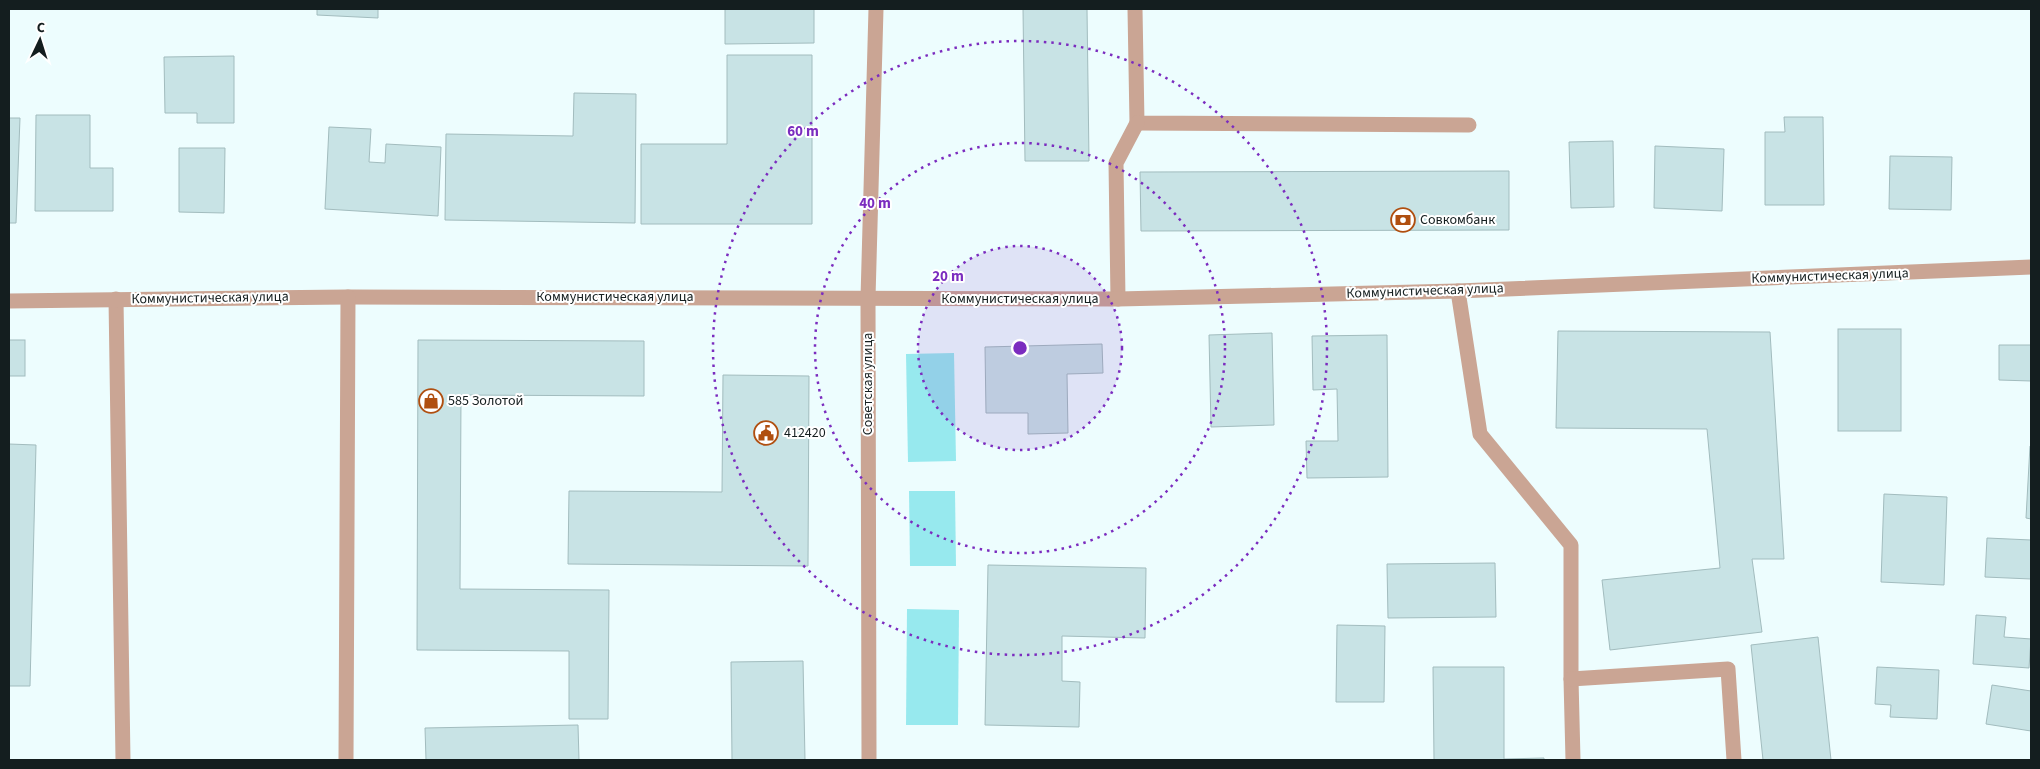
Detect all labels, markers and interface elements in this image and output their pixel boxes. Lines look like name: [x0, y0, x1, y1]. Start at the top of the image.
north arrow: [15, 15, 65, 65]
text: С: [36, 18, 46, 38]
text: 60 m: [787, 121, 819, 142]
text: 40 m: [859, 193, 891, 214]
bank icon: Совкомбанк: [1390, 207, 1416, 233]
place label: Совкомбанк: [1420, 210, 1495, 230]
street label: Коммунистическая улица: [1751, 263, 1909, 289]
text: 20 m: [932, 266, 964, 287]
street label: Коммунистическая улица: [1346, 278, 1504, 304]
street label: Коммунистическая улица: [131, 287, 289, 309]
street label: Коммунистическая улица: [536, 287, 694, 307]
street label: Коммунистическая улица: [941, 289, 1099, 309]
street label: Советская улица: [858, 333, 878, 435]
centre of rings: [1011, 339, 1029, 357]
shop icon: 585 Золотой: [418, 388, 444, 414]
place label: 585 Золотой: [448, 391, 524, 411]
public building icon: 412420: [753, 420, 779, 446]
place label: 412420: [784, 423, 826, 443]

